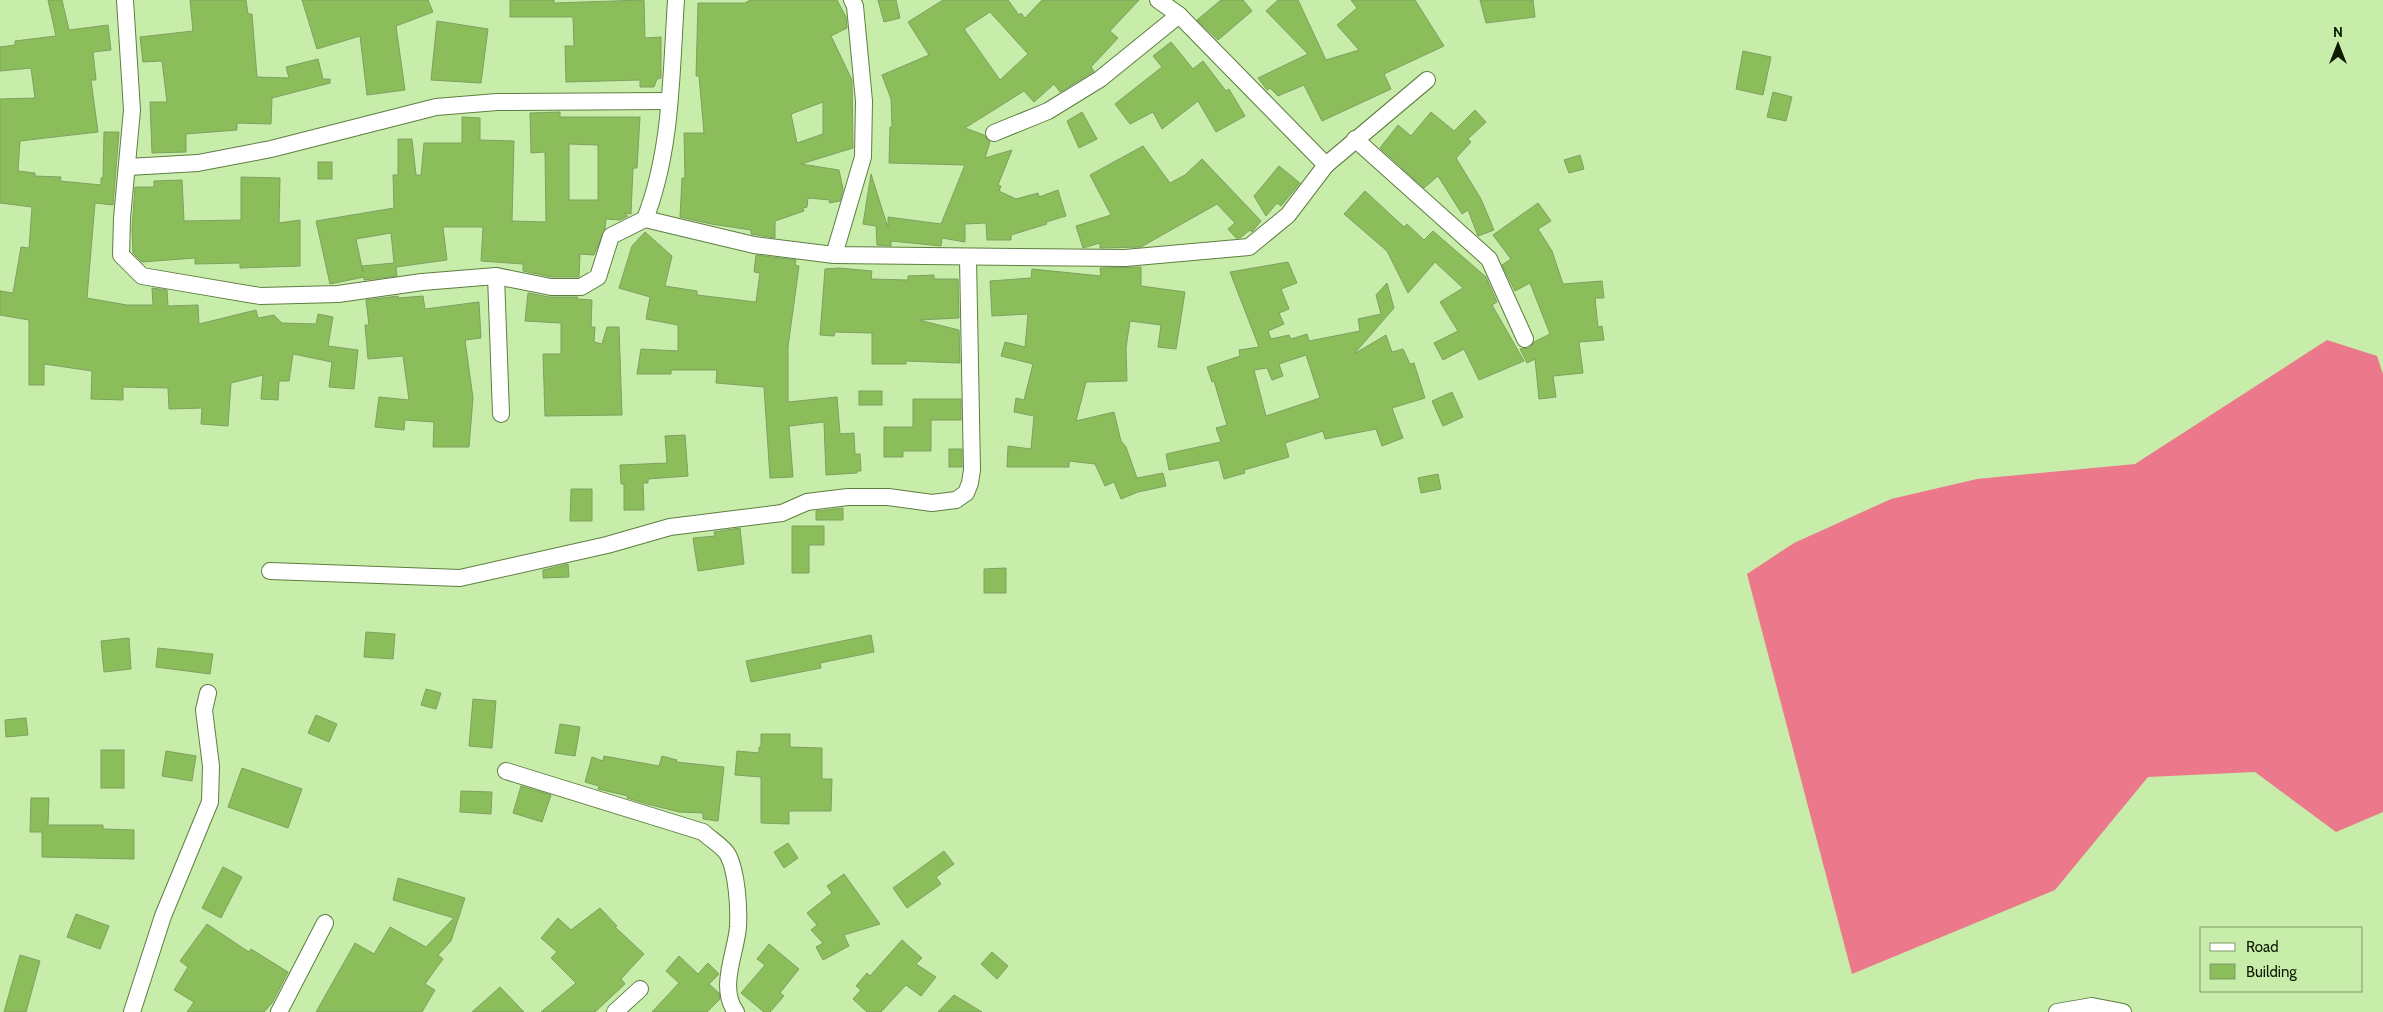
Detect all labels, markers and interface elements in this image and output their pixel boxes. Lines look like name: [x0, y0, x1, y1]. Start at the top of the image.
north arrow: [2313, 20, 2363, 70]
text: N: [2333, 23, 2343, 41]
legend: [2200, 927, 2363, 992]
text: Road: [2246, 938, 2279, 956]
text: Building: [2246, 963, 2297, 981]

